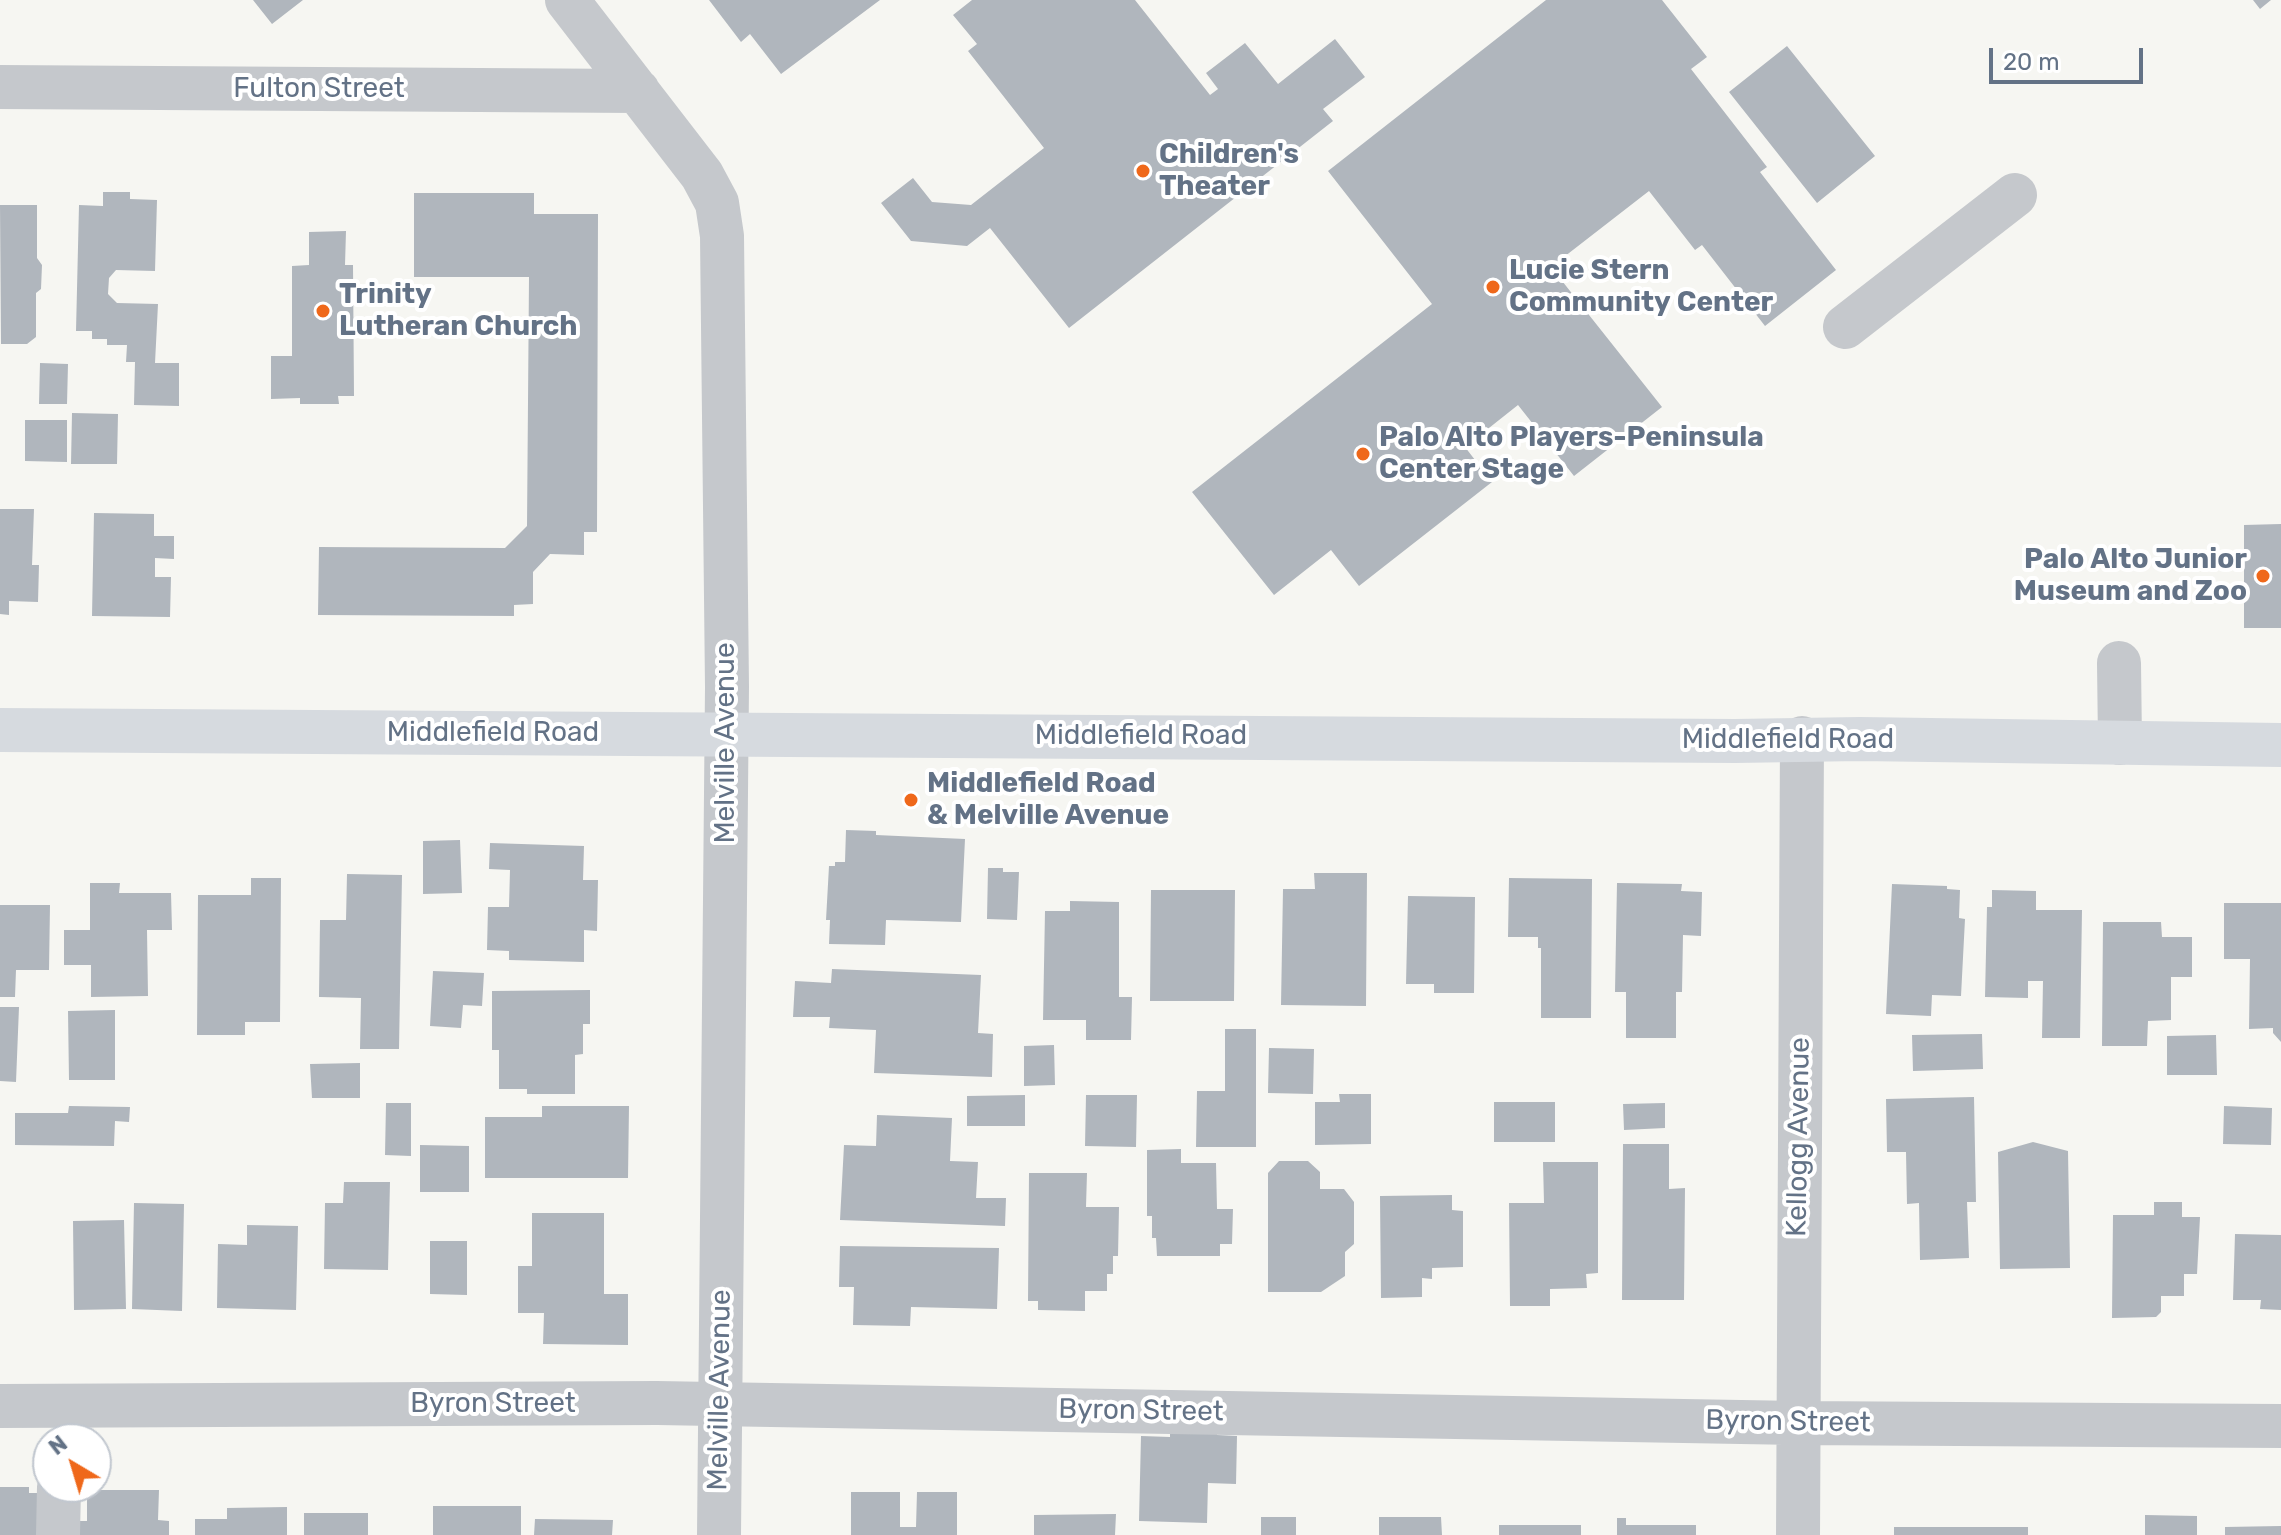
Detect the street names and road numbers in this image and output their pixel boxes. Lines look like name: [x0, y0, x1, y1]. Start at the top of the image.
street label: Fulton Street: [233, 72, 405, 106]
street label: Melville Avenue: [709, 642, 743, 844]
street label: Middlefield Road: [387, 716, 599, 750]
street label: Middlefield Road: [1035, 719, 1247, 753]
street label: Middlefield Road: [1682, 723, 1894, 757]
street label: Kellogg Avenue: [1780, 1037, 1818, 1237]
street label: Melville Avenue: [701, 1289, 739, 1491]
street label: Byron Street: [410, 1387, 576, 1421]
street label: Byron Street: [1058, 1393, 1224, 1429]
street label: Byron Street: [1705, 1404, 1871, 1440]

